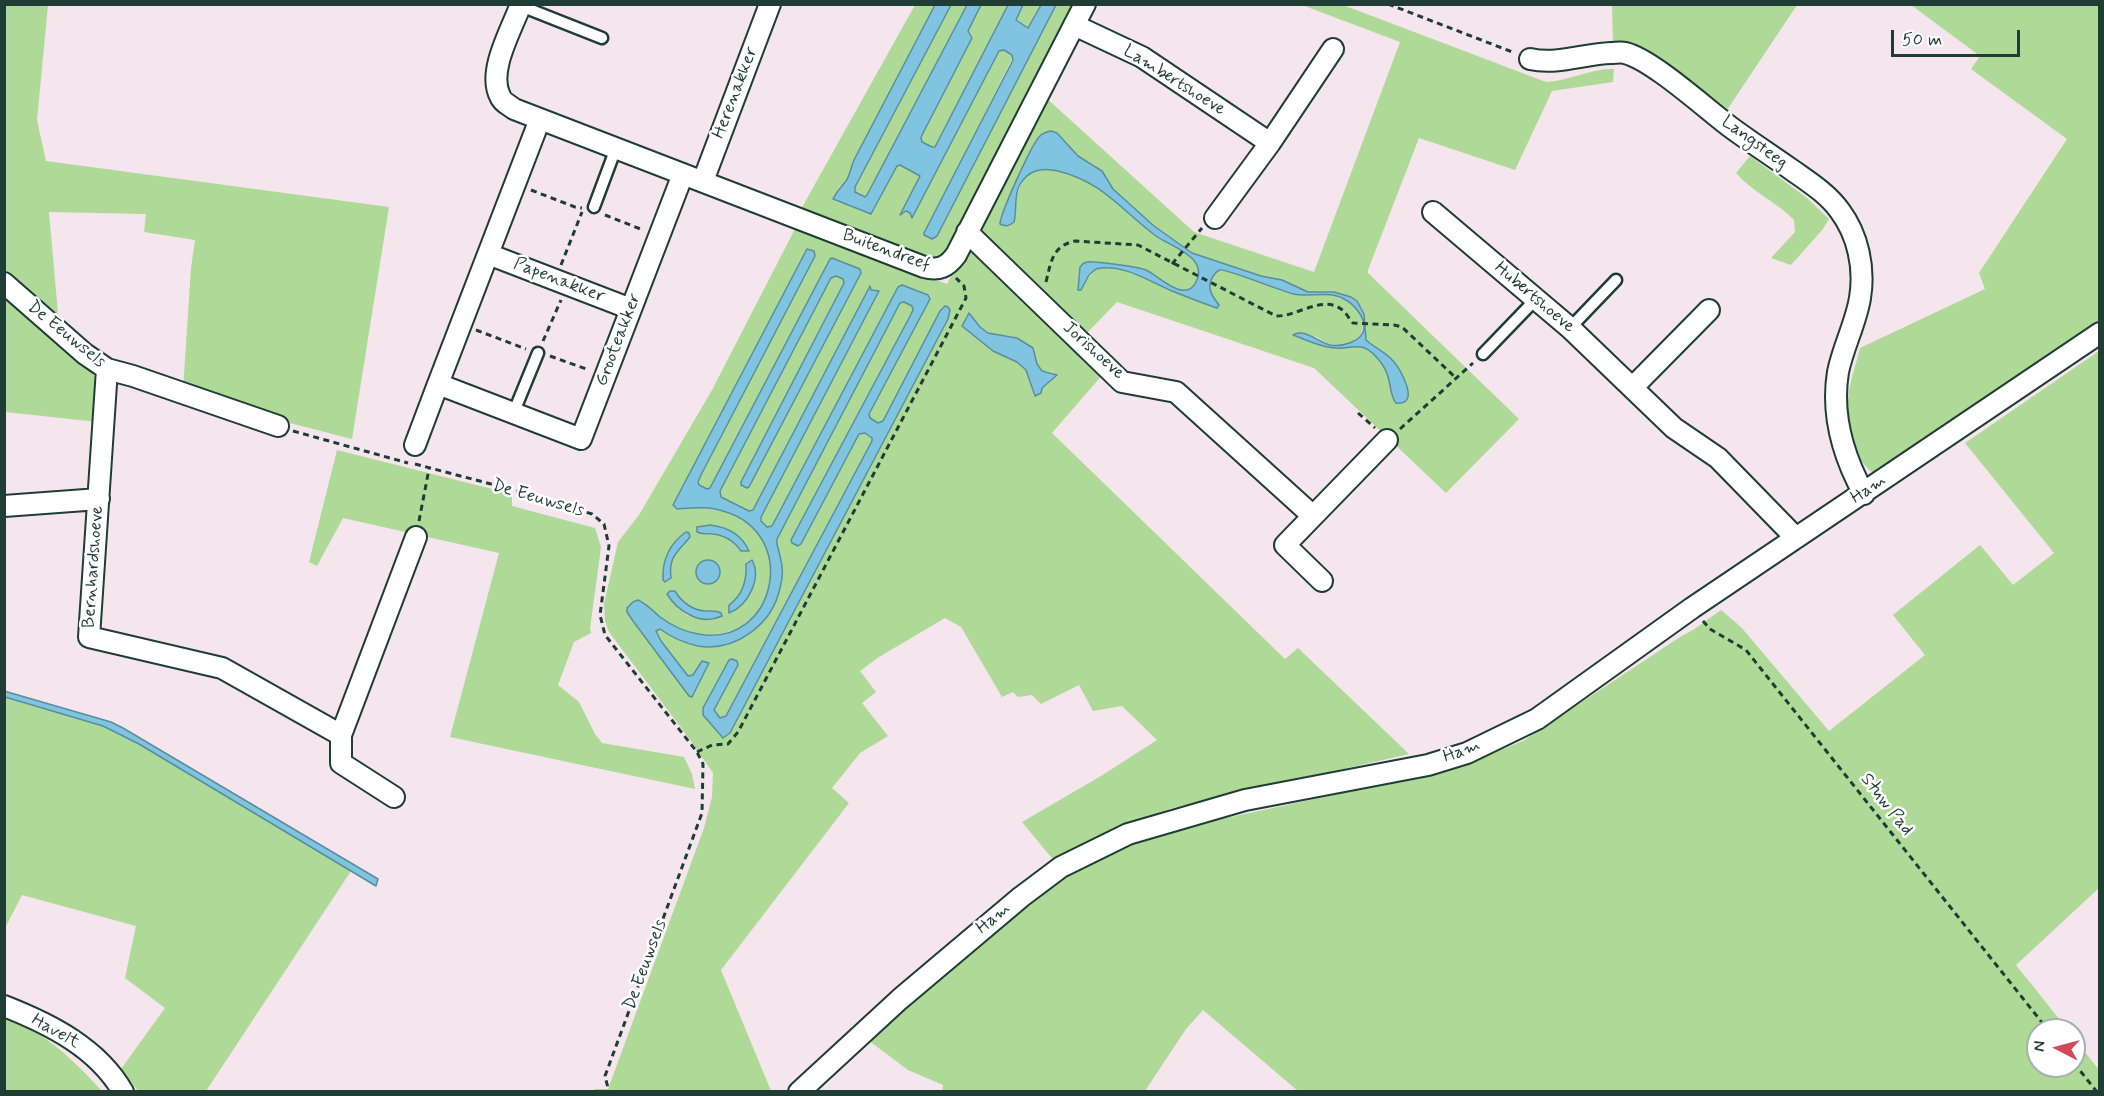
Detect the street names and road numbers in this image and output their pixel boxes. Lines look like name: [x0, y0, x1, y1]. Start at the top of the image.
street label: Lambertshoeve: [1119, 41, 1229, 121]
street label: Herenakker: [709, 44, 763, 142]
street label: Langsteeg: [1717, 112, 1791, 174]
street label: Buitendreef: [839, 225, 933, 277]
street label: Papenakker: [510, 254, 608, 308]
street label: Hubertshoeve: [1489, 258, 1579, 338]
street label: Grooteakker: [591, 291, 647, 389]
street label: De Eeuwsels: [22, 297, 110, 373]
street label: Jorishoeve: [1057, 317, 1129, 385]
street label: Ham: [1847, 470, 1891, 510]
street label: De Eeuwsels: [490, 476, 586, 522]
street label: Bernhardshoeve: [79, 505, 109, 629]
street label: Ham: [1440, 735, 1484, 769]
street label: Stuw Pad: [1855, 770, 1917, 840]
street label: Ham: [972, 898, 1016, 940]
street label: De Eeuwsels: [620, 917, 672, 1013]
street label: Havelt: [27, 1010, 83, 1054]

